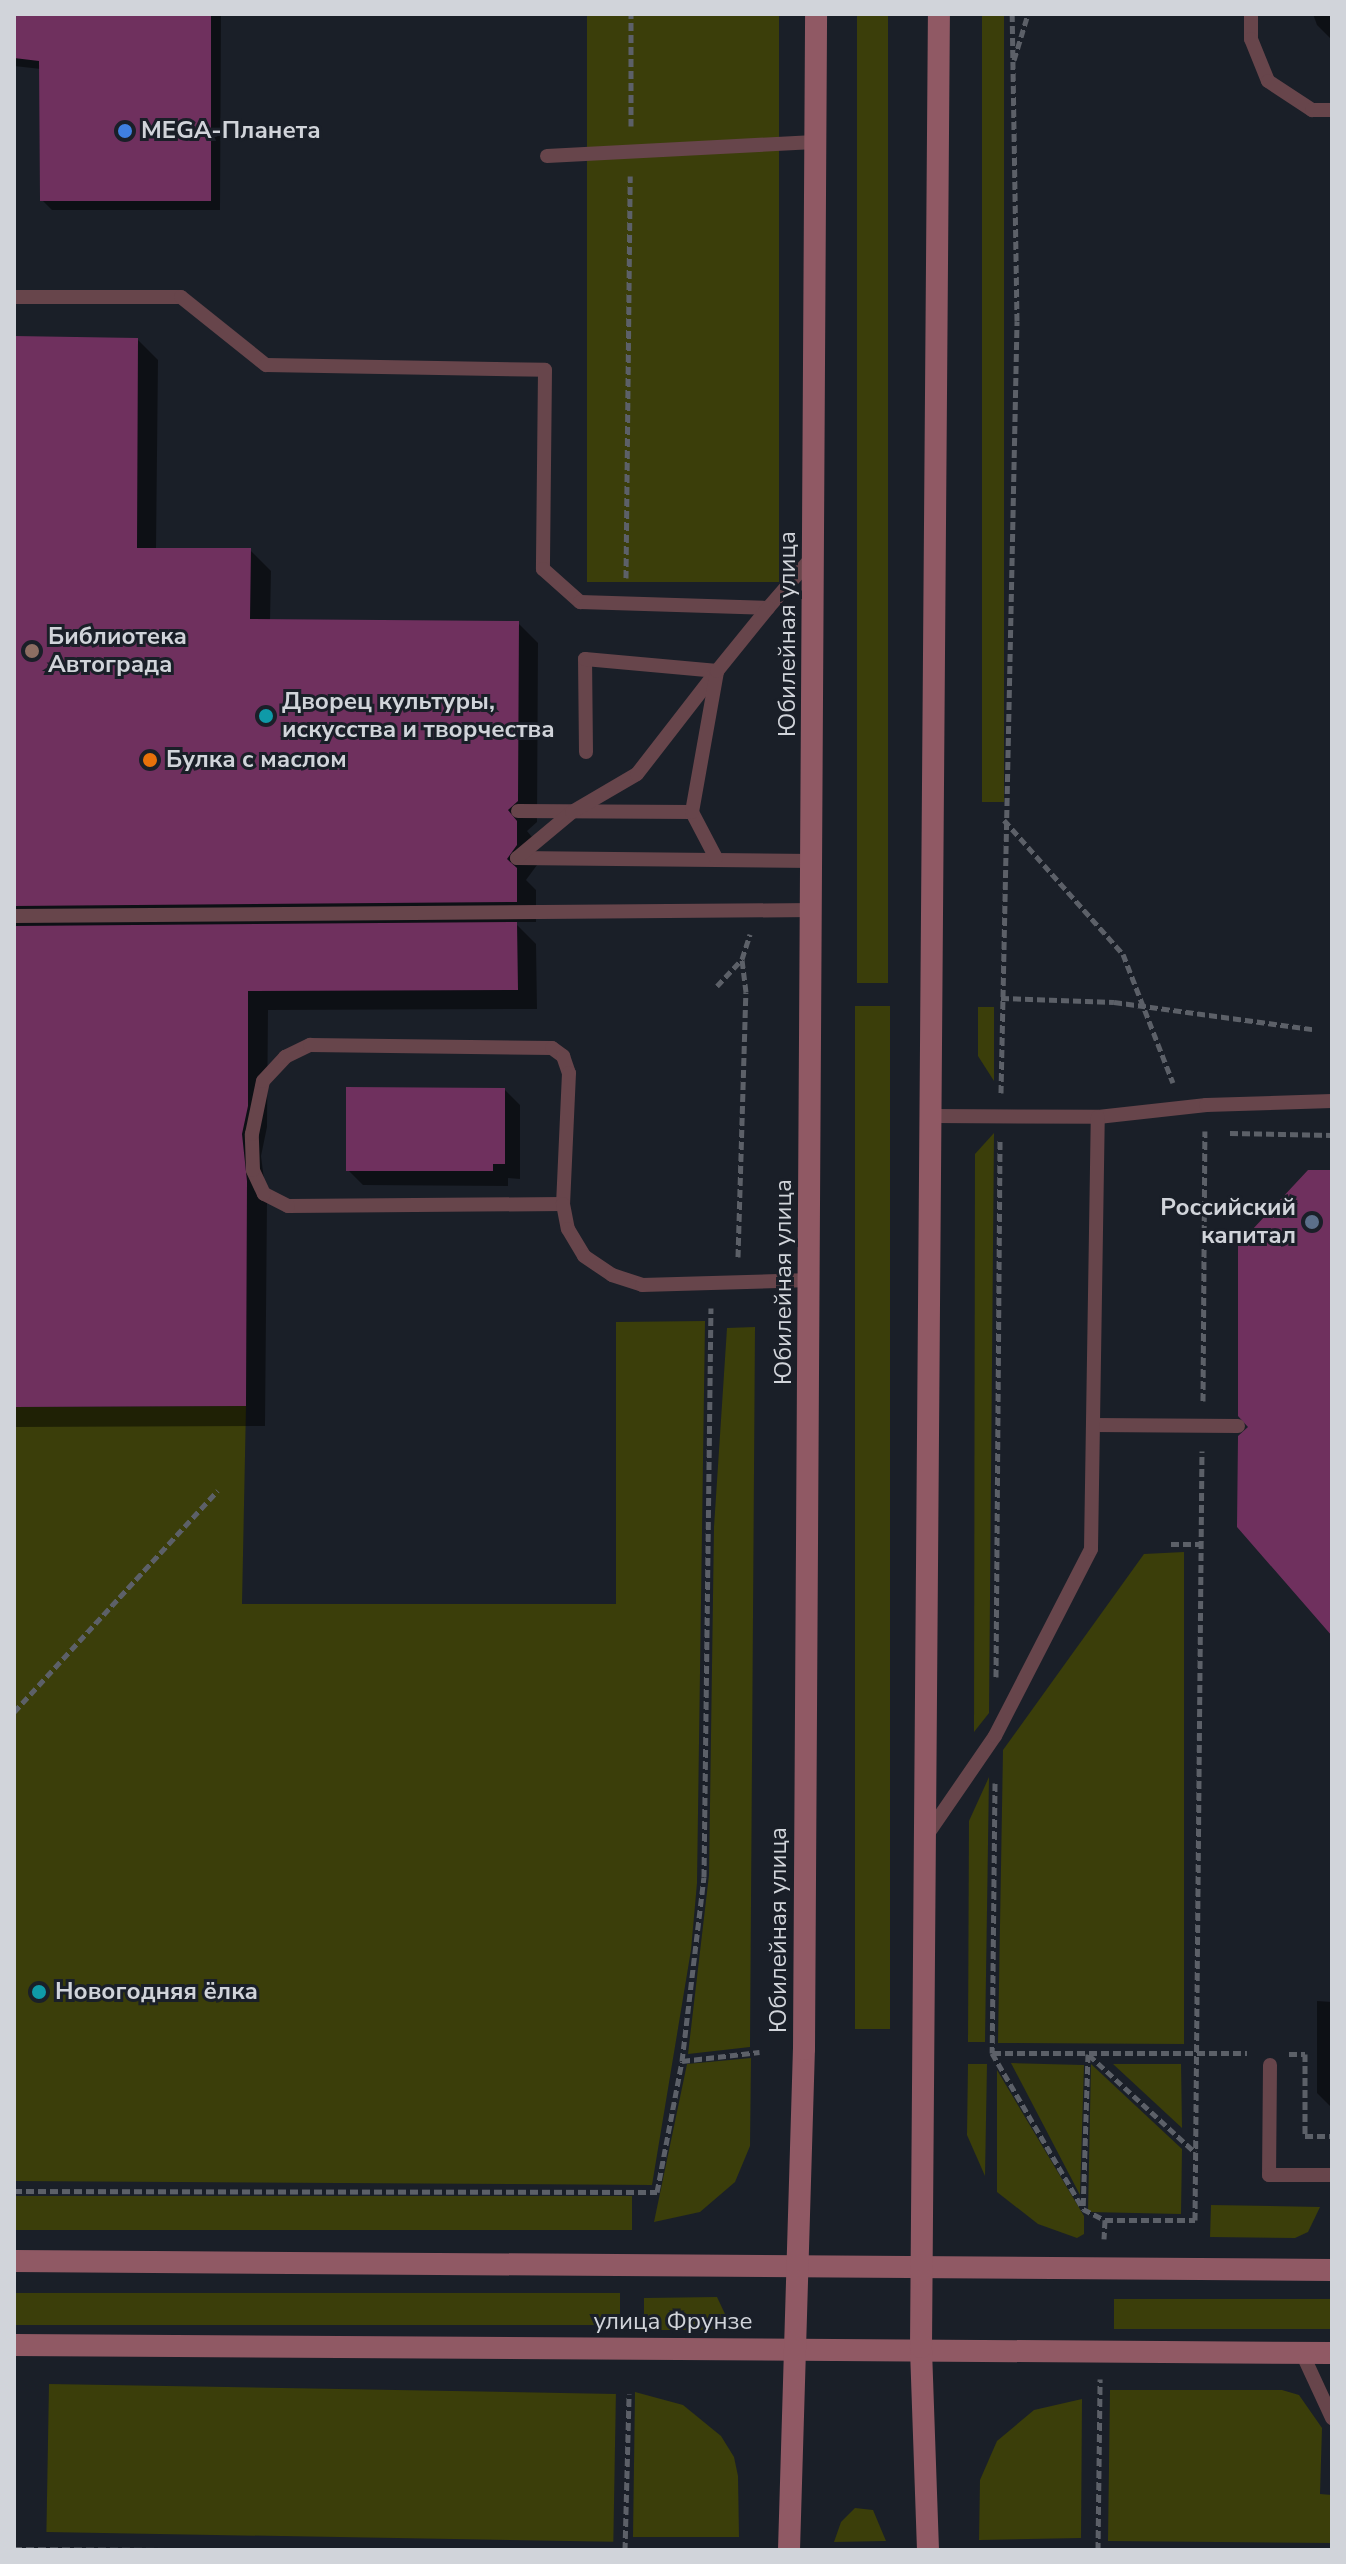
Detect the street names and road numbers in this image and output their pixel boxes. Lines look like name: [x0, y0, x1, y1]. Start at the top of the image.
street label: Юбилейная улица: [774, 531, 802, 737]
street label: Юбилейная улица: [770, 1179, 798, 1385]
street label: Юбилейная улица: [765, 1827, 793, 2033]
street label: улица Фрунзе: [593, 2308, 753, 2336]

